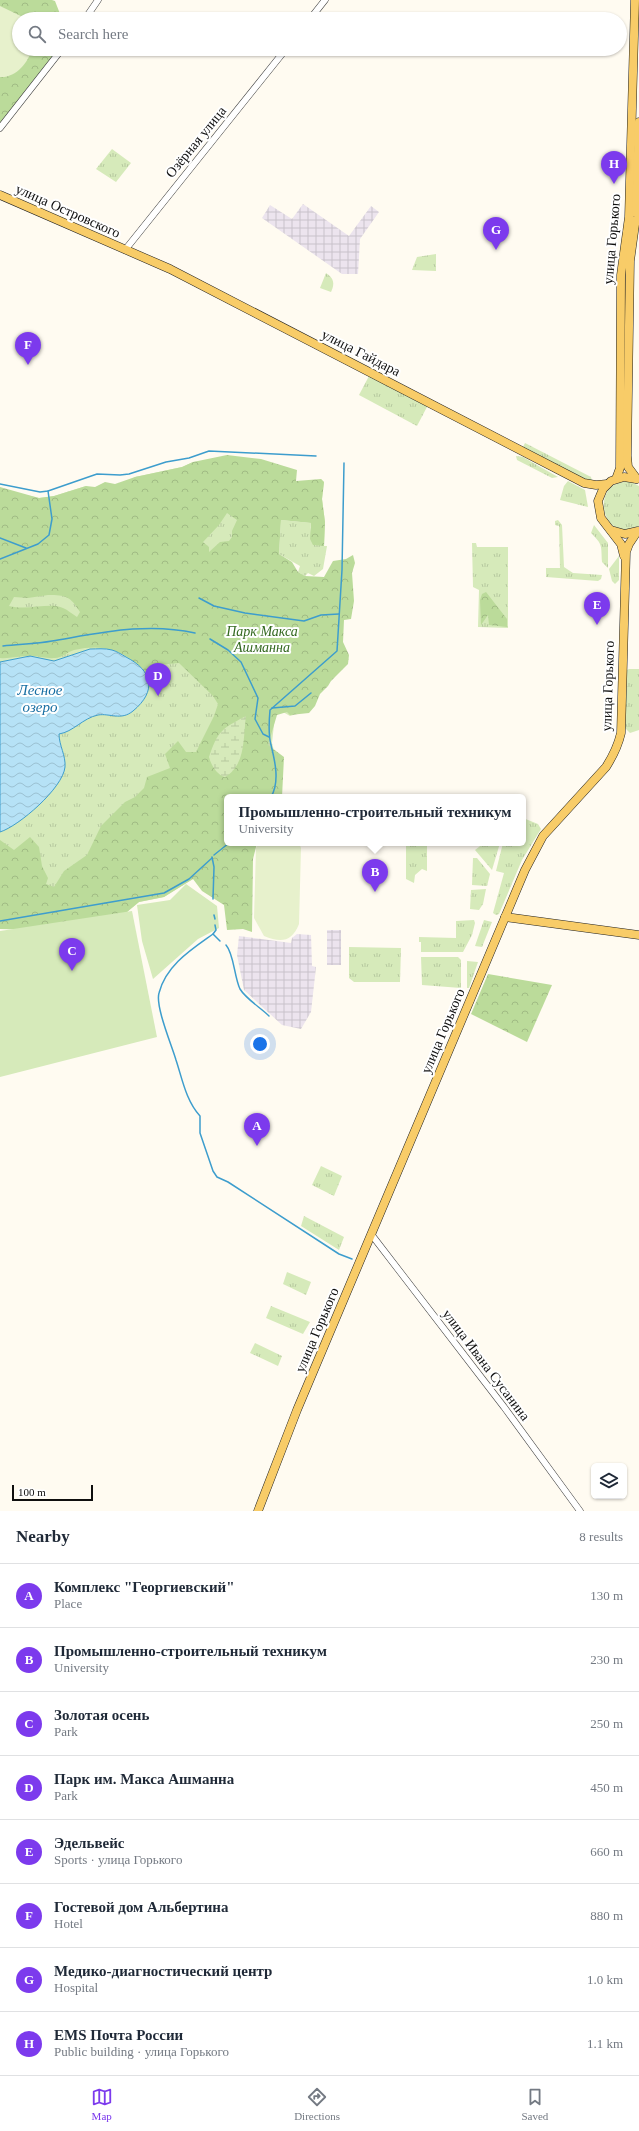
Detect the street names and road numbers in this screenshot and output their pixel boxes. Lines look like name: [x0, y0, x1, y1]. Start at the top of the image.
street label: Озёрная улица: [163, 103, 230, 181]
street label: улица Островского: [13, 181, 123, 241]
street label: улица Горького: [601, 193, 623, 285]
street label: улица Гайдара: [319, 327, 403, 380]
street label: улица Горького: [599, 640, 617, 732]
street label: улица Горького: [418, 986, 468, 1076]
street label: улица Горького: [292, 1285, 342, 1375]
street label: улица Ивана Сусанина: [439, 1306, 533, 1424]

